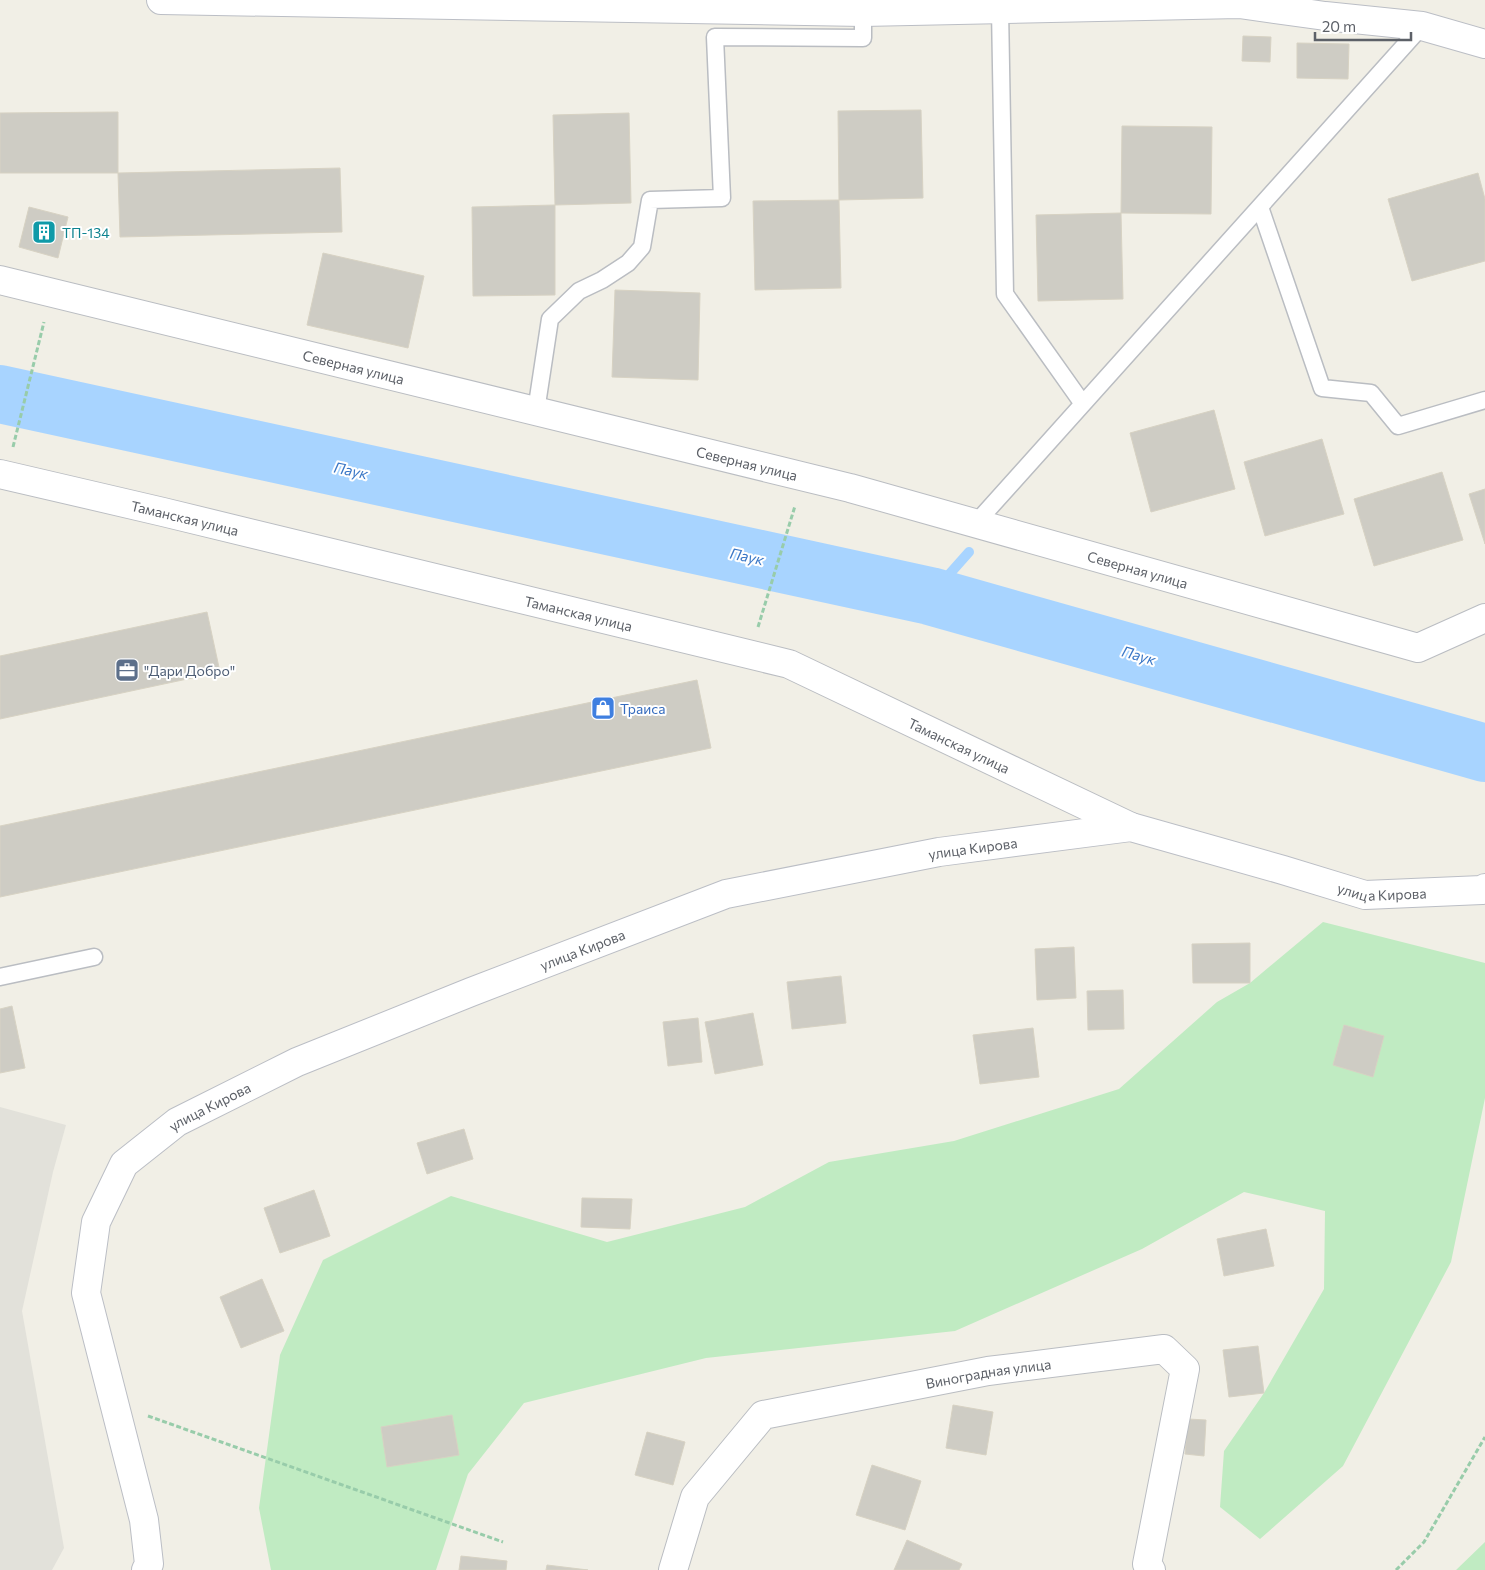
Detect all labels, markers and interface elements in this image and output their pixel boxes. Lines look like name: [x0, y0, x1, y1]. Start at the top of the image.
scale bar: [1315, 10, 1411, 42]
text: 20 m: [1322, 17, 1356, 35]
building icon: ТП-134: [31, 219, 57, 245]
place label: ТП-134: [62, 224, 110, 241]
street label: Северная улица: [301, 346, 406, 387]
street label: Северная улица: [695, 442, 799, 483]
water label: Паук: [332, 458, 371, 483]
street label: Таманская улица: [129, 496, 241, 539]
water label: Паук: [728, 544, 767, 569]
street label: Северная улица: [1086, 547, 1190, 591]
street label: Таманская улица: [523, 592, 634, 634]
water label: Паук: [1120, 642, 1159, 669]
office icon: "Дари Добро": [114, 657, 140, 683]
place label: "Дари Добро": [144, 662, 235, 679]
shop icon: Траиса: [590, 695, 616, 721]
place label: Траиса: [620, 700, 665, 717]
street label: Таманская улица: [906, 714, 1013, 776]
street label: улица Кирова: [927, 833, 1018, 862]
street label: улица Кирова: [1336, 879, 1427, 904]
street label: улица Кирова: [537, 925, 627, 973]
street label: улица Кирова: [165, 1078, 253, 1134]
street label: Виноградная улица: [924, 1355, 1052, 1392]

